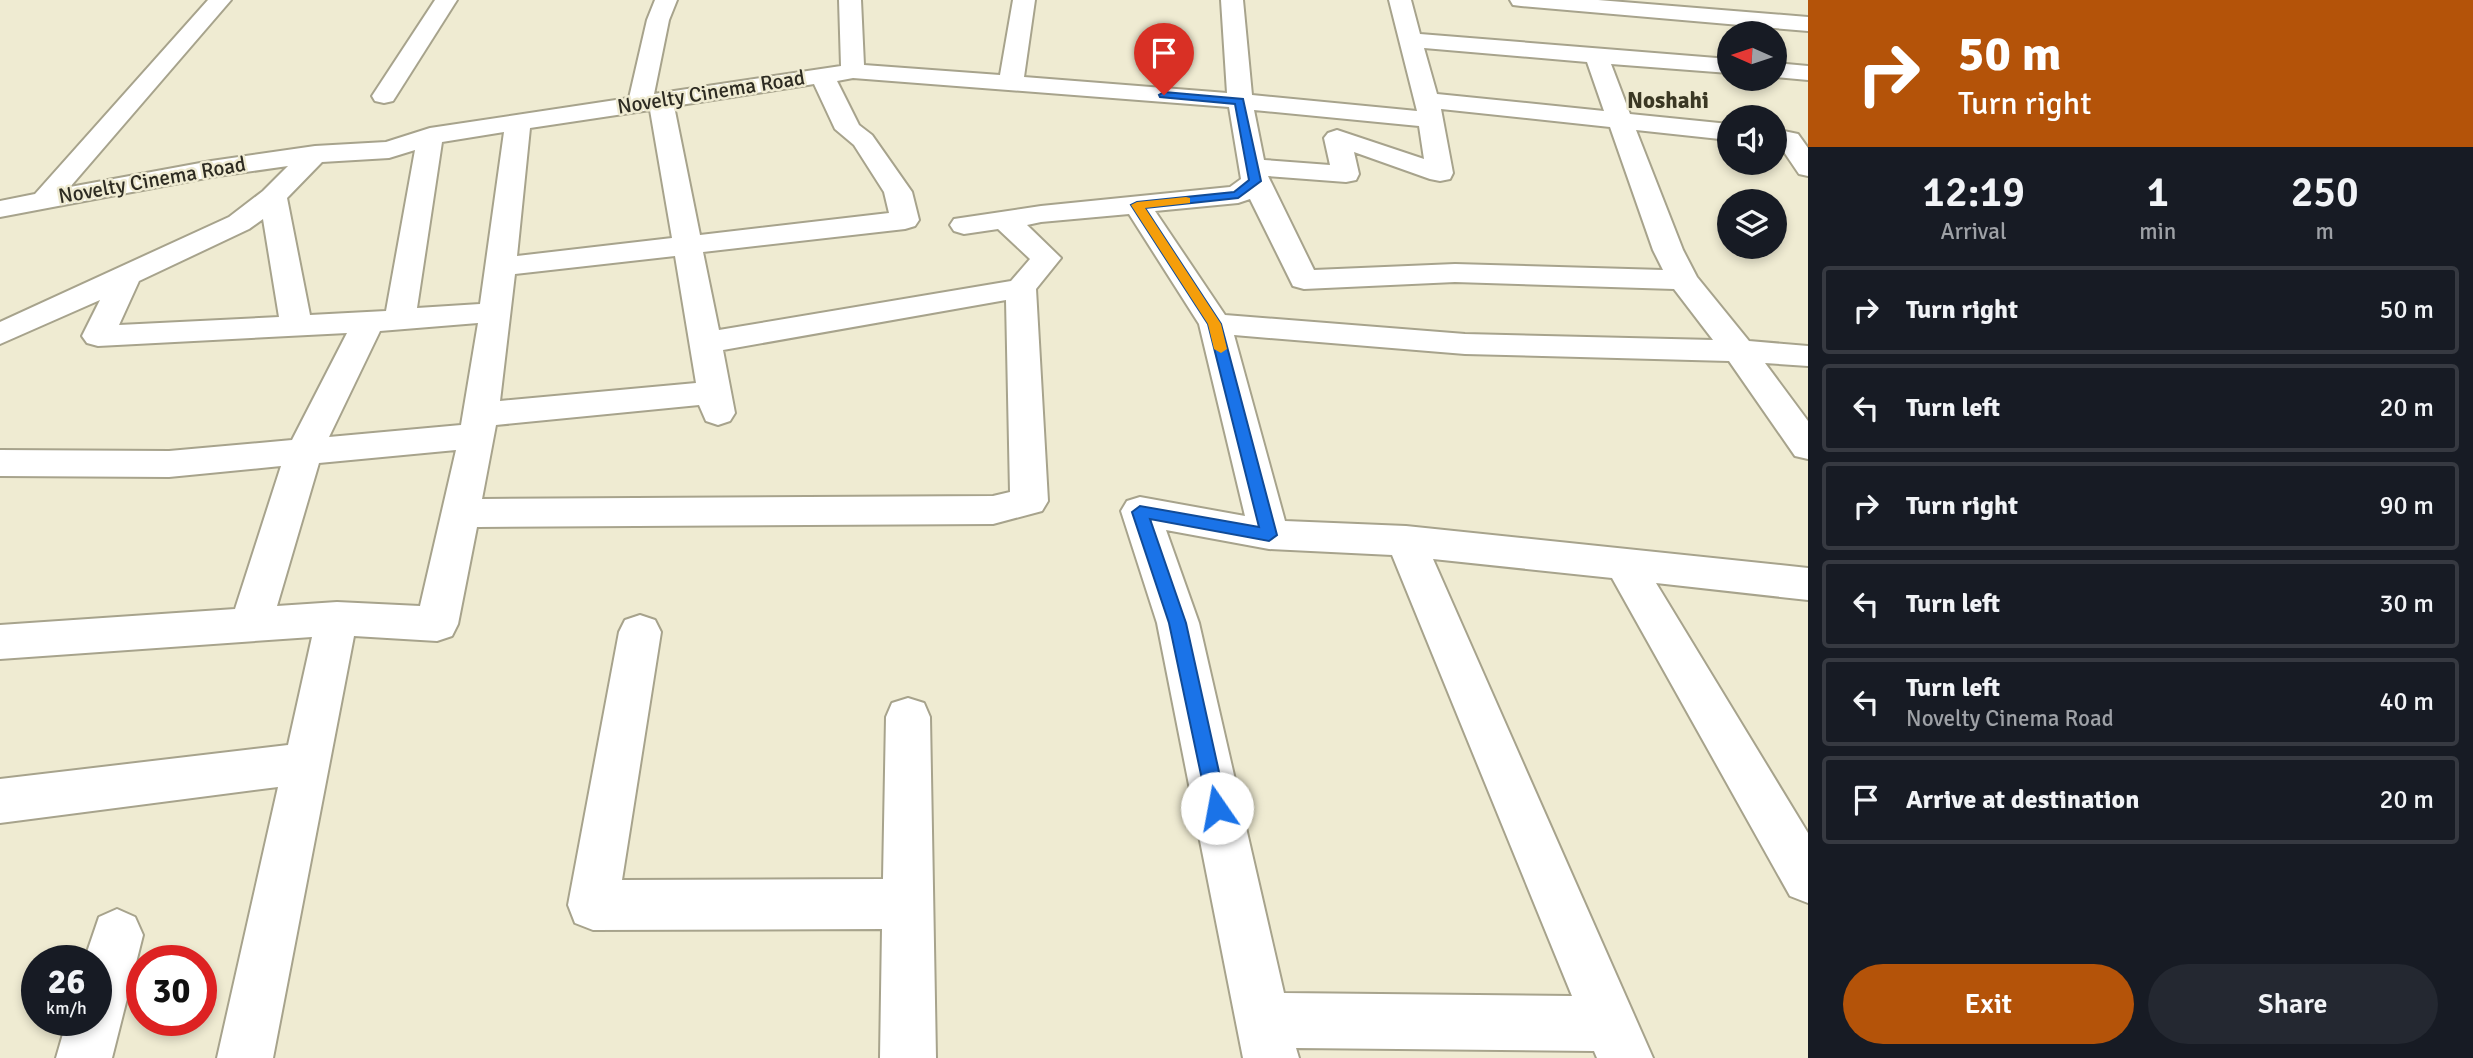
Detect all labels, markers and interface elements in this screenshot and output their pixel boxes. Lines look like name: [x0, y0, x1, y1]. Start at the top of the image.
north arrow: [1717, 21, 1787, 91]
map controls: [1717, 21, 1787, 259]
pin: [1134, 23, 1194, 95]
text: 50 m: [1958, 24, 2061, 84]
icon: right: [1843, 28, 1934, 119]
icon: arrive: [1145, 34, 1183, 72]
street label: Novelty Cinema Road: [615, 64, 807, 120]
text: Turn right: [1958, 84, 2091, 123]
district label: Noshahi: [1627, 86, 1709, 115]
button: sound: [1717, 105, 1787, 175]
street label: Novelty Cinema Road: [56, 151, 248, 209]
text: 12:19: [1922, 167, 2025, 218]
text: 1: [2146, 167, 2169, 218]
text: 250: [2291, 167, 2359, 218]
button: layers: [1717, 189, 1787, 259]
text: Arrival: [1940, 217, 2007, 246]
text: min: [2139, 217, 2176, 246]
text: m: [2315, 217, 2334, 246]
icon: right: [1847, 291, 1885, 329]
text: Turn right: [1906, 294, 2018, 326]
text: 50 m: [2379, 294, 2434, 326]
icon: left: [1847, 389, 1885, 427]
text: Turn left: [1906, 392, 2000, 424]
text: 20 m: [2379, 392, 2434, 424]
icon: right: [1847, 487, 1885, 525]
text: Turn right: [1906, 490, 2018, 522]
text: 90 m: [2379, 490, 2434, 522]
icon: left: [1847, 585, 1885, 623]
text: Turn left: [1906, 588, 2000, 620]
text: 30 m: [2379, 588, 2434, 620]
text: Turn left: [1906, 672, 2000, 704]
icon: left: [1847, 683, 1885, 721]
text: 40 m: [2379, 686, 2434, 718]
text: Novelty Cinema Road: [1906, 704, 2114, 733]
position arrow: [1180, 771, 1254, 845]
icon: arrive: [1847, 781, 1885, 819]
text: Arrive at destination: [1906, 784, 2139, 816]
text: 20 m: [2379, 784, 2434, 816]
speed limit sign: 30: [126, 945, 217, 1036]
text: 26: [48, 960, 85, 1003]
button: Exit: [1843, 964, 2134, 1044]
button: Share: [2148, 964, 2438, 1044]
text: km/h: [46, 997, 87, 1019]

